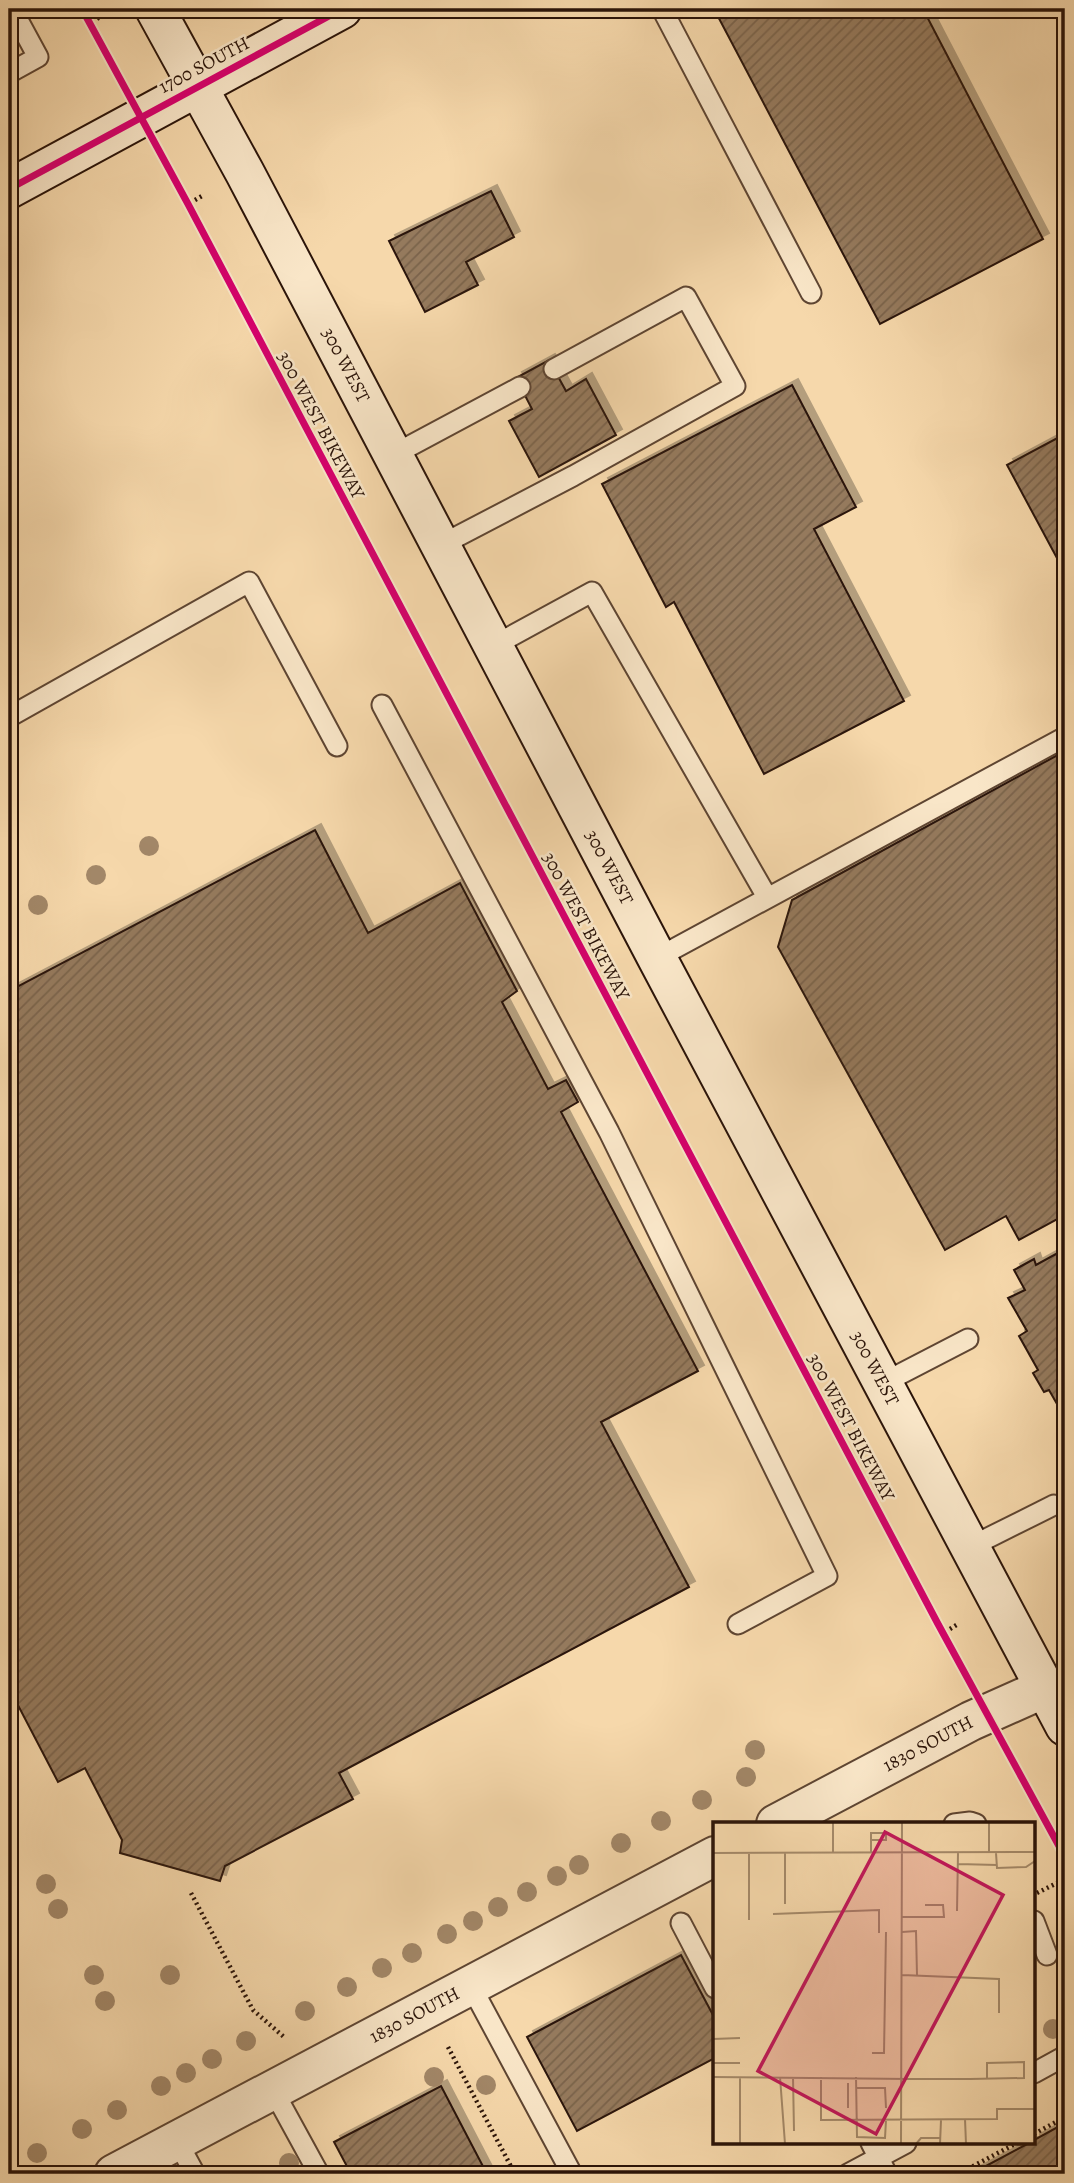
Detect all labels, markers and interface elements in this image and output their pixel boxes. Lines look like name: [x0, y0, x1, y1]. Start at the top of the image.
street label: 1700 SOUTH: [154, 30, 254, 100]
street label: 300 WEST: [315, 323, 377, 408]
street label: 300 WEST BIKEWAY: [271, 347, 371, 504]
street label: 300 WEST: [579, 825, 640, 910]
street label: 300 WEST BIKEWAY: [536, 848, 636, 1005]
street label: 300 WEST: [844, 1326, 906, 1411]
street label: 300 WEST BIKEWAY: [801, 1349, 901, 1506]
street label: 1830 SOUTH: [879, 1709, 978, 1778]
inset map: [713, 1822, 1036, 2144]
street label: 1830 SOUTH: [365, 1980, 464, 2049]

